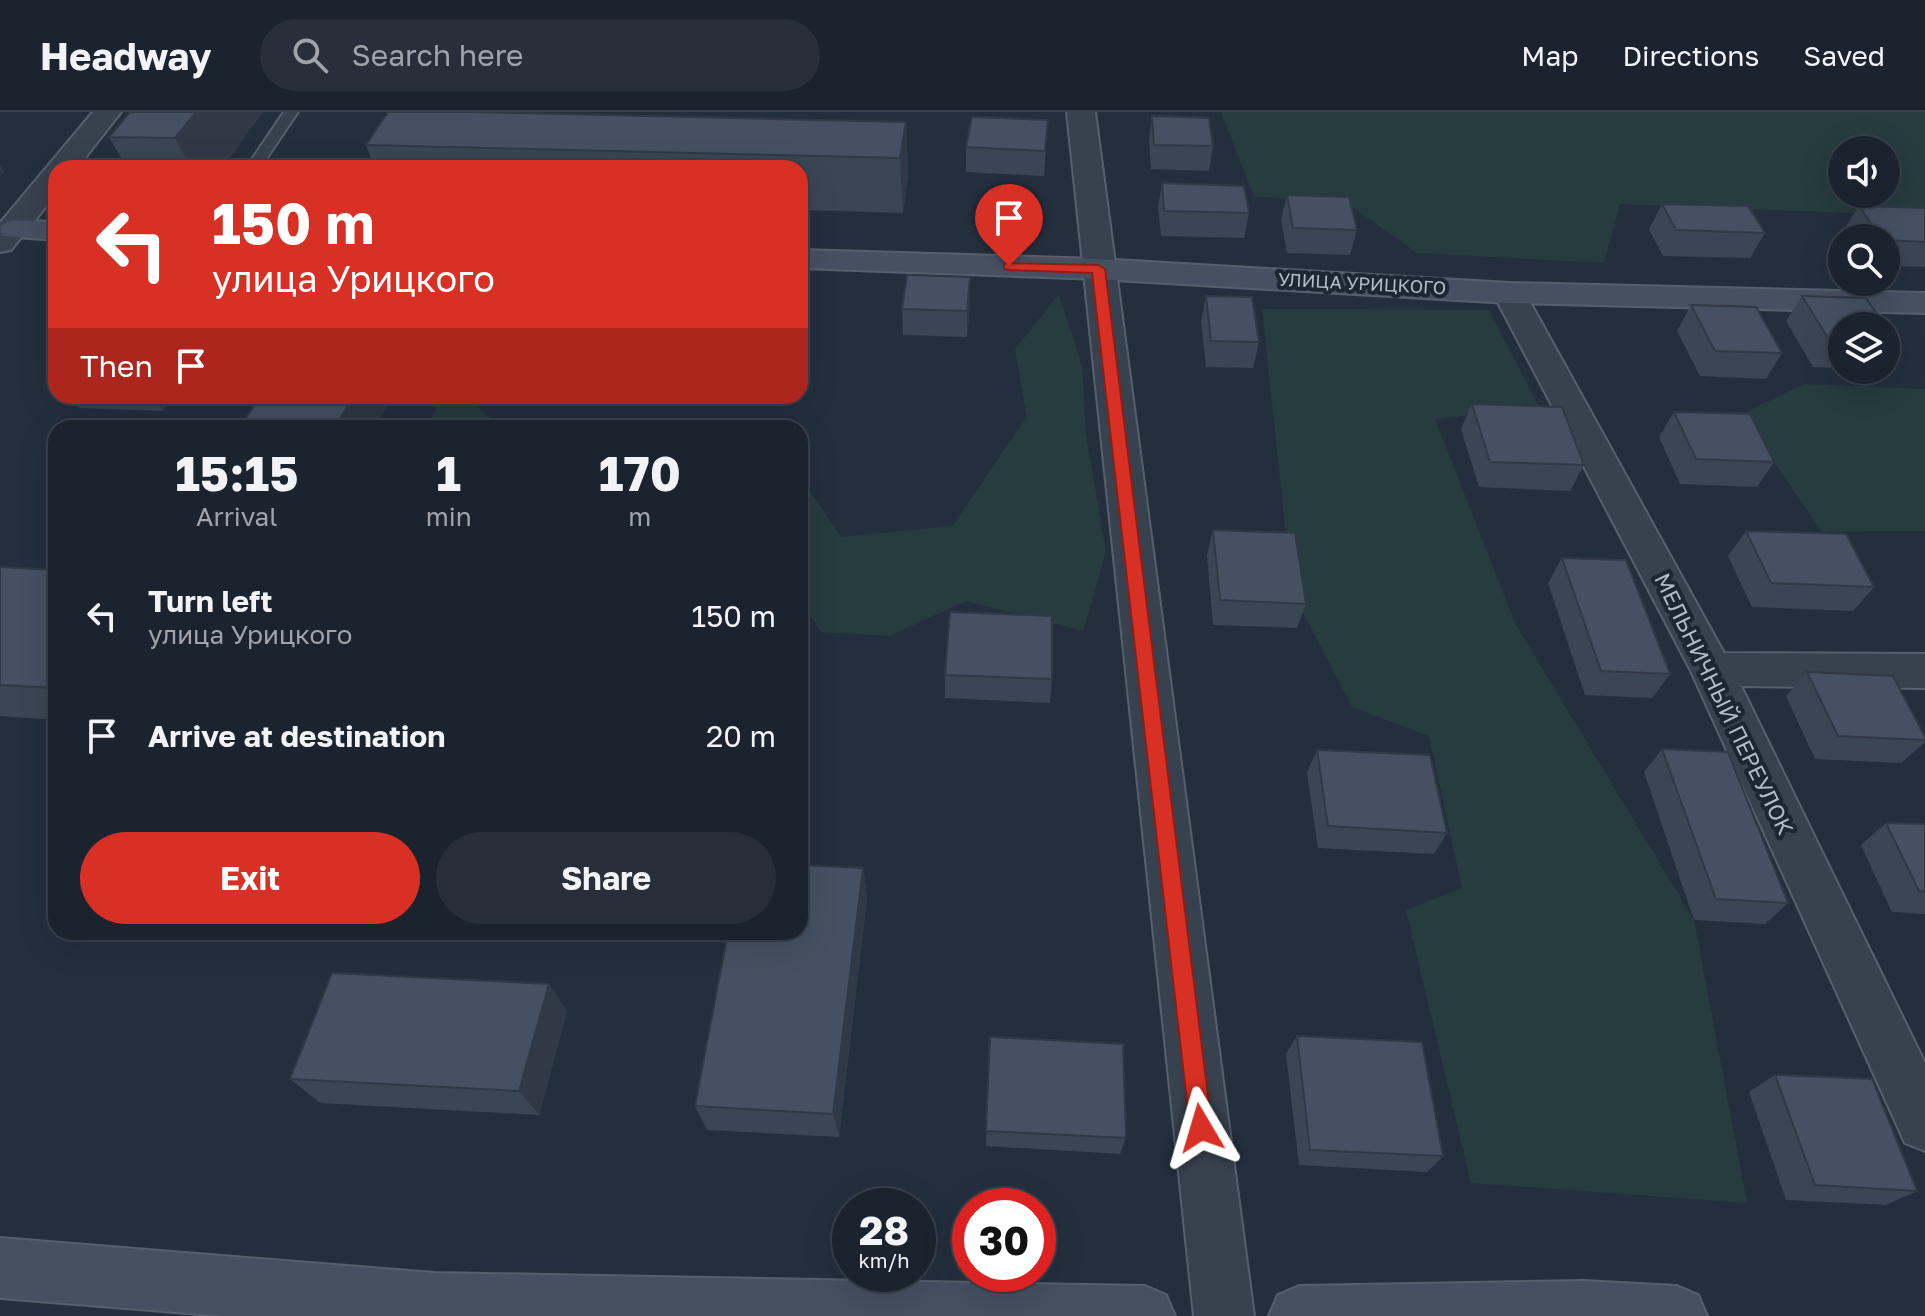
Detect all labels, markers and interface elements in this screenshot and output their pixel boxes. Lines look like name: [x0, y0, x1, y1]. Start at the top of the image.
search box: [260, 19, 820, 91]
text: Headway: [40, 33, 212, 78]
icon: search: [288, 33, 332, 77]
text: Search here: [352, 37, 523, 73]
text: Map: [1521, 39, 1578, 72]
text: Directions: [1622, 39, 1759, 72]
text: Saved: [1803, 39, 1885, 72]
map controls: [1828, 136, 1900, 384]
button: sound: [1828, 136, 1900, 208]
pin: [975, 184, 1043, 266]
text: 150 m: [212, 189, 374, 256]
icon: left: [80, 192, 184, 296]
icon: arrive: [987, 196, 1031, 240]
button: search: [1828, 224, 1900, 296]
text: улица Урицкого: [212, 257, 495, 300]
street label: УЛИЦА УРИЦКОГО: [1277, 268, 1447, 298]
button: layers: [1828, 312, 1900, 384]
icon: arrive: [169, 344, 213, 388]
text: Then: [80, 348, 153, 384]
text: 15:15: [175, 444, 299, 502]
text: 1: [436, 444, 461, 502]
text: 170: [599, 444, 681, 502]
text: Arrival: [196, 501, 278, 532]
text: min: [426, 501, 472, 532]
text: m: [628, 501, 651, 532]
street label: МЕЛЬНИЧНЫЙ ПЕРЕУЛОК: [1649, 568, 1800, 839]
text: Turn left: [148, 583, 273, 619]
icon: left: [80, 594, 124, 638]
text: 150 m: [691, 598, 776, 634]
text: улица Урицкого: [148, 619, 352, 650]
icon: arrive: [80, 714, 124, 758]
text: Arrive at destination: [148, 718, 445, 754]
text: 20 m: [706, 718, 776, 754]
button: Exit: [80, 832, 420, 924]
button: Share: [436, 832, 776, 924]
position arrow: [1159, 1086, 1243, 1170]
speed limit sign: 30: [952, 1188, 1056, 1292]
text: 28: [859, 1206, 909, 1254]
text: km/h: [859, 1248, 909, 1272]

